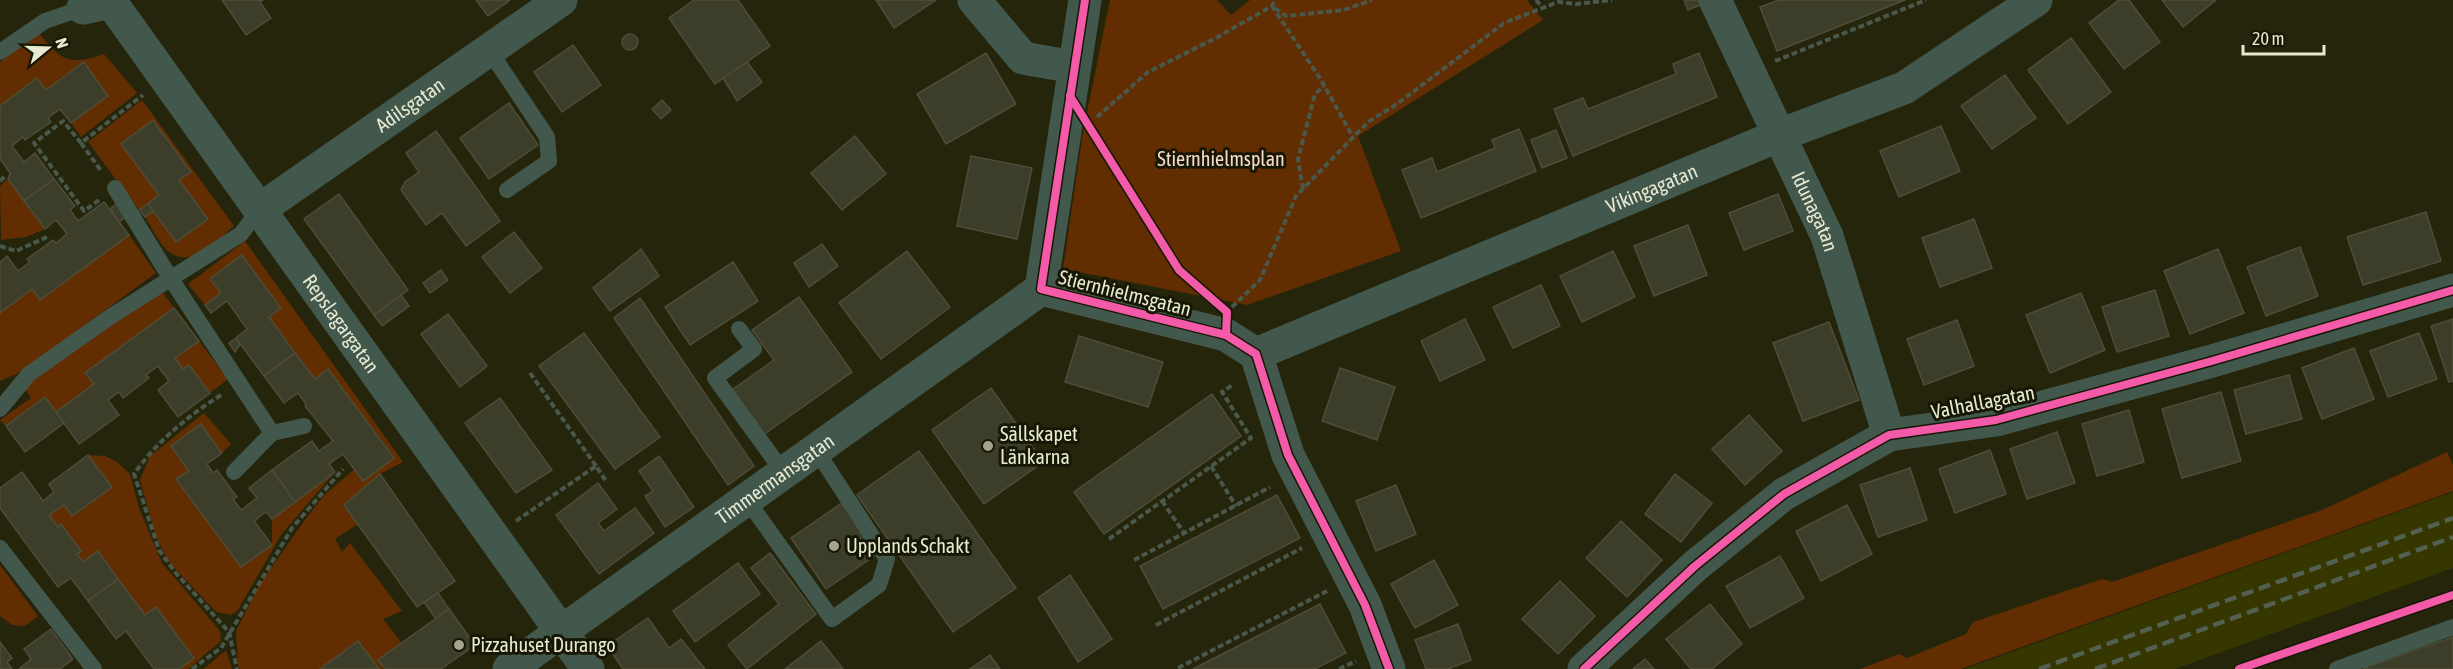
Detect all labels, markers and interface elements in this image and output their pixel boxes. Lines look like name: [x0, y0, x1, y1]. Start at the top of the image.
north arrow: [18, 18, 78, 78]
scale bar: [2243, 18, 2324, 56]
text: 20 m: [2252, 28, 2284, 49]
text: N: [52, 36, 72, 51]
street label: Adilsgatan: [371, 73, 449, 136]
park label: Stiernhielmsplan: [1157, 147, 1285, 170]
street label: Vikingagatan: [1603, 159, 1701, 217]
street label: Idunagatan: [1787, 168, 1843, 254]
street label: Stiernhielmsgatan: [1056, 265, 1194, 320]
street label: Repslagargatan: [298, 270, 384, 377]
street label: Valhallagatan: [1929, 380, 2037, 423]
place label: Sällskapet Länkarna: [1000, 422, 1078, 468]
street label: Timmermansgatan: [711, 429, 838, 528]
marker: Sällskapet Länkarna: [981, 439, 995, 453]
place label: Upplands Schakt: [846, 534, 970, 557]
marker: Upplands Schakt: [827, 539, 841, 553]
place label: Pizzahuset Durango: [471, 633, 616, 656]
marker: Pizzahuset Durango: [452, 638, 466, 652]

